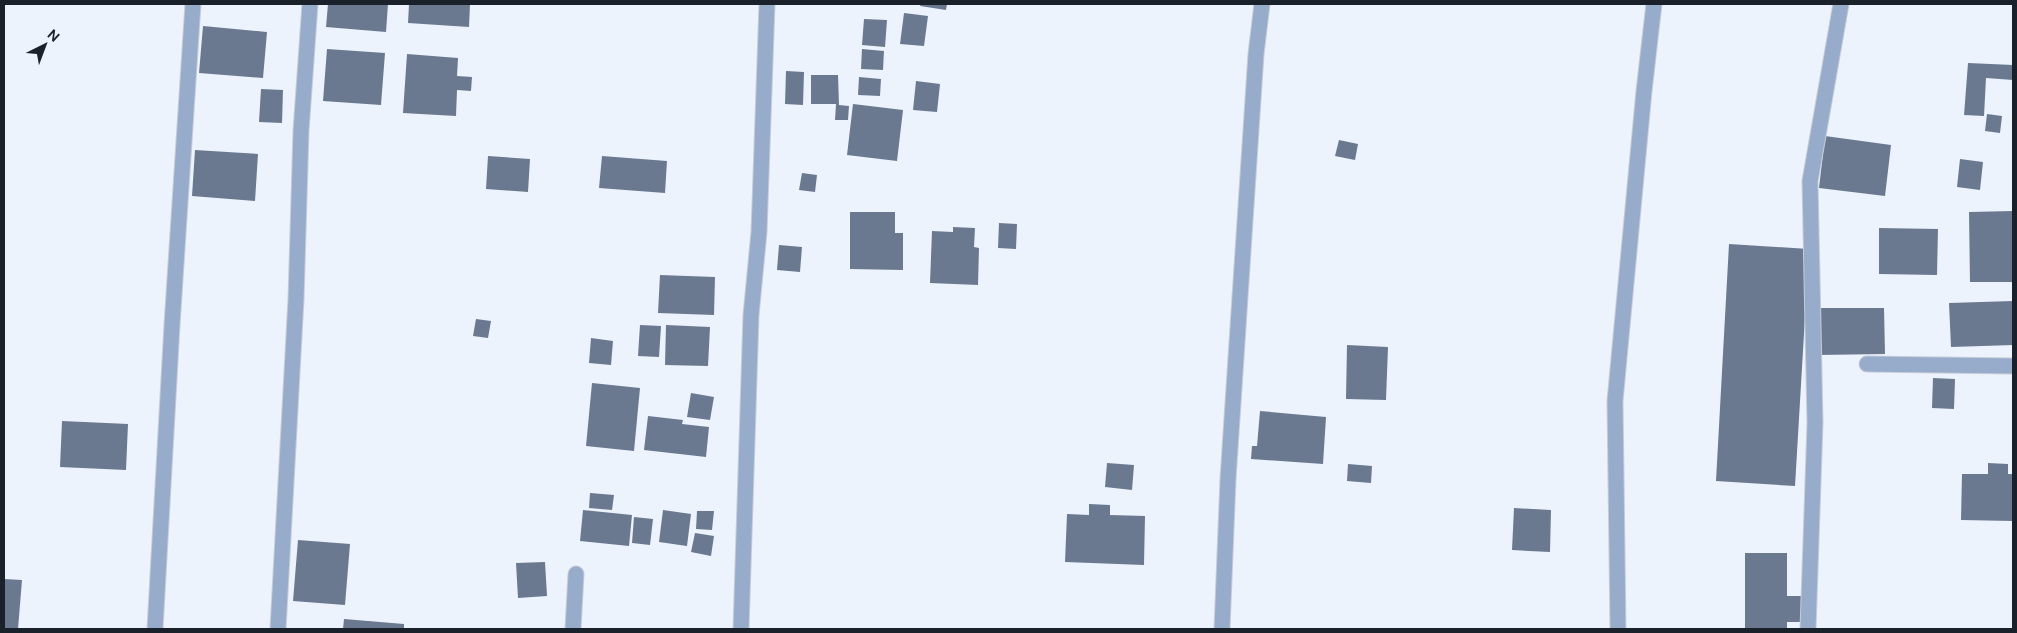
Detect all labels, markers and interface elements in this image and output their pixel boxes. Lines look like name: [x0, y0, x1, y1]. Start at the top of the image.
north arrow: [20, 20, 70, 70]
text: N: [44, 25, 64, 45]

